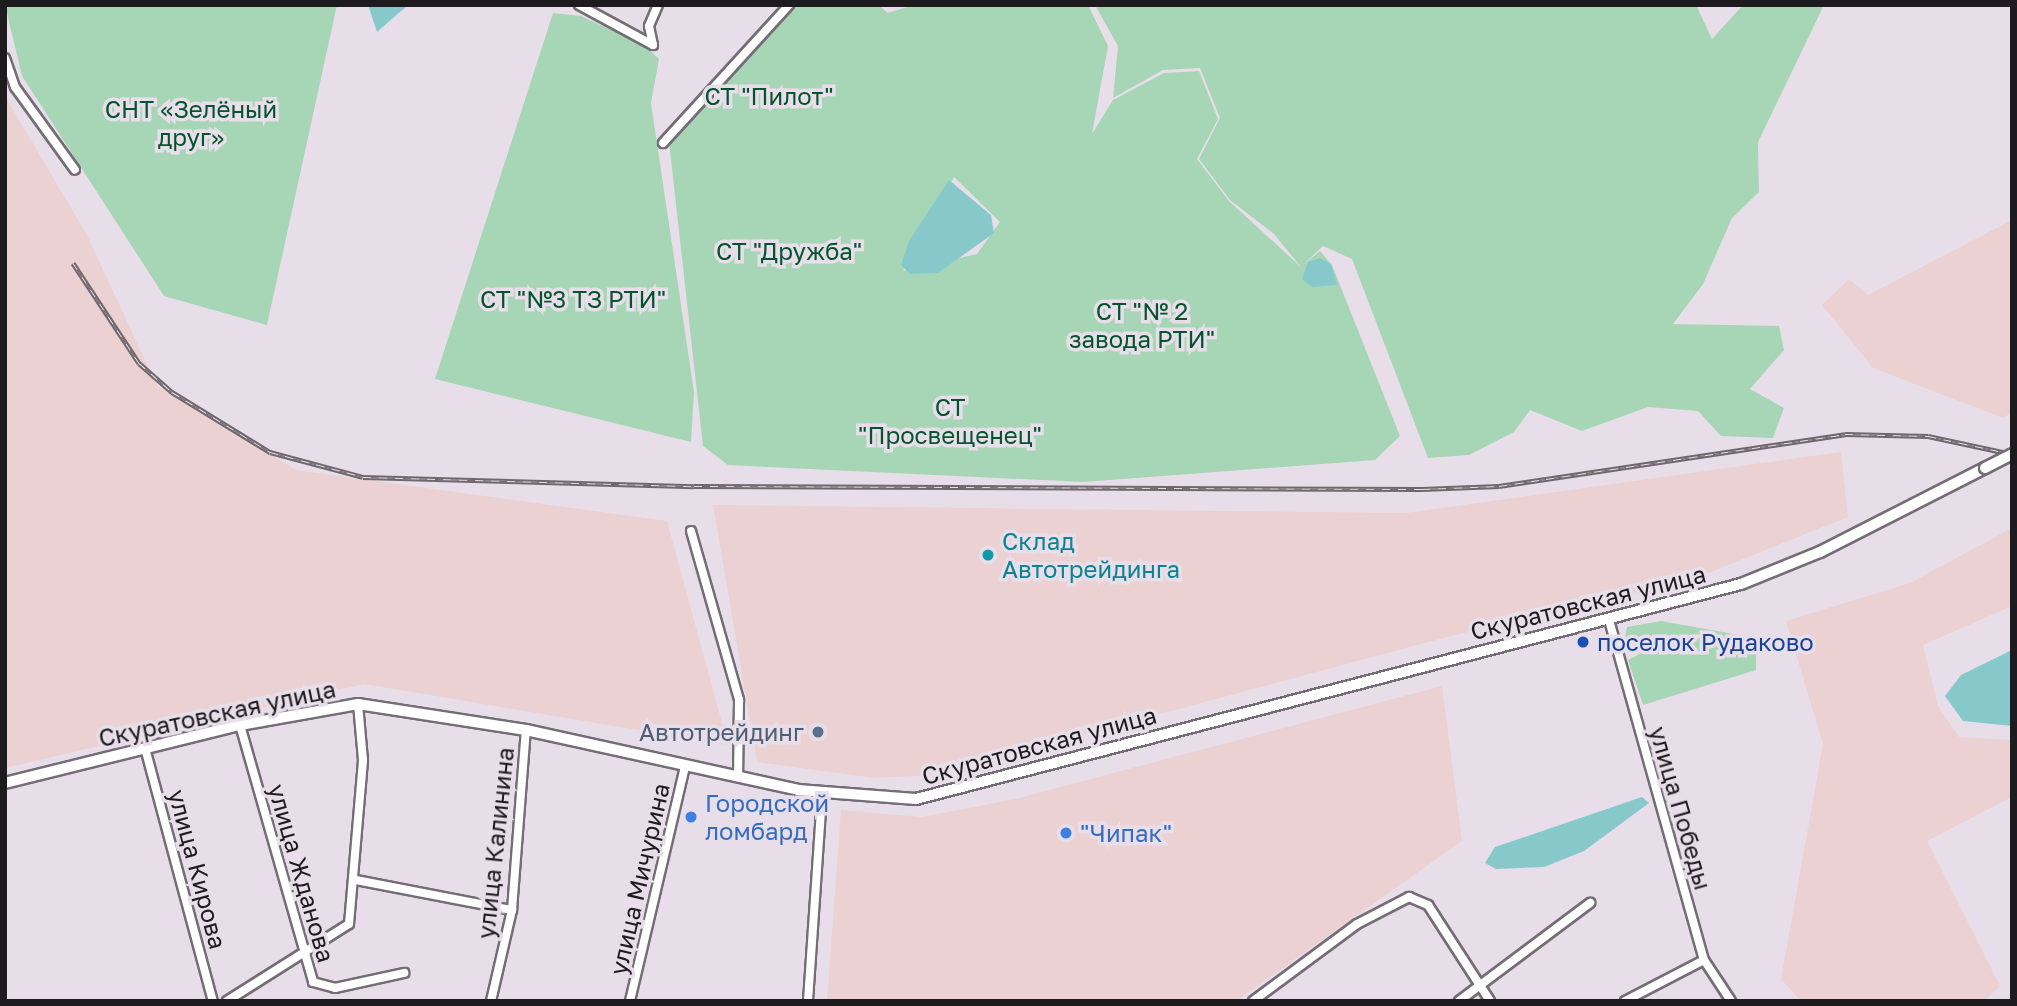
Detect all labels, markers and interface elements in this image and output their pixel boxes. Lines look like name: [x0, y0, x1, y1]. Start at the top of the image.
park label: СТ "Пилот": [705, 82, 833, 110]
park label: СНТ «Зелёный друг»: [105, 95, 277, 151]
park label: СТ "Дружба": [716, 237, 862, 265]
park label: СТ "№3 ТЗ РТИ": [480, 285, 666, 313]
park label: СТ "№ 2 завода РТИ": [1069, 297, 1215, 353]
park label: СТ "Просвещенец": [858, 393, 1042, 449]
place label: Склад Автотрейдинга: [1002, 527, 1180, 583]
marker: Склад Автотрейдинга: [980, 547, 996, 563]
street label: Скуратовская улица: [1467, 559, 1709, 645]
place label: поселок Рудаково: [1597, 628, 1814, 656]
marker: поселок Рудаково: [1575, 634, 1591, 650]
street label: Скуратовская улица: [96, 674, 338, 752]
street label: Скуратовская улица: [919, 700, 1159, 790]
place label: Автотрейдинг: [639, 718, 804, 746]
street label: улица Победы: [1644, 723, 1718, 893]
marker: Автотрейдинг: [810, 724, 826, 740]
street label: улица Калинина: [471, 746, 519, 940]
street label: улица Жданова: [263, 780, 341, 966]
street label: улица Мичурина: [603, 780, 675, 978]
street label: улица Кирова: [163, 786, 233, 952]
place label: Городской ломбард: [705, 789, 829, 845]
marker: Городской ломбард: [683, 809, 699, 825]
place label: "Чипак": [1080, 819, 1172, 847]
marker: "Чипак": [1058, 825, 1074, 841]

